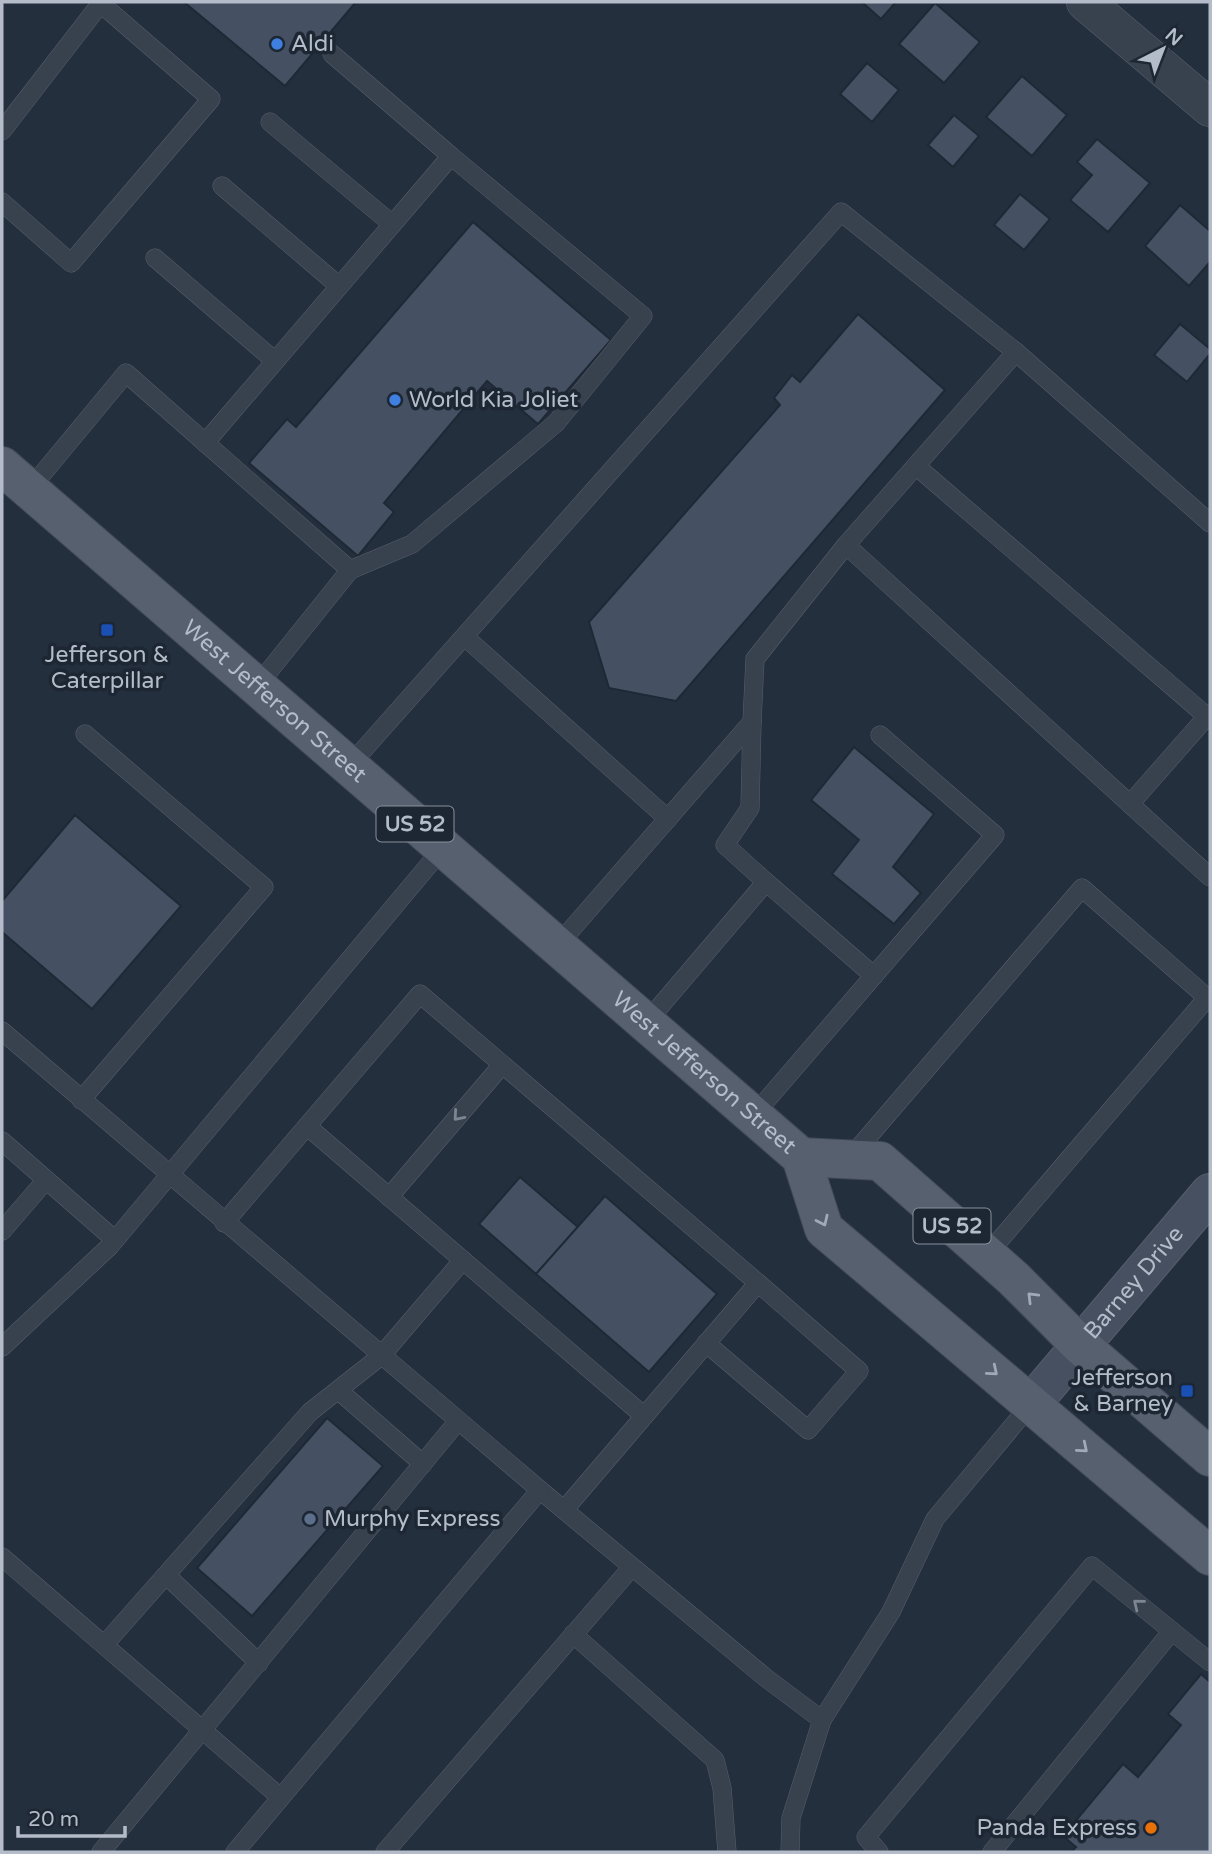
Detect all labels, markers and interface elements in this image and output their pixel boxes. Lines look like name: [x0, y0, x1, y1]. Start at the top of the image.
north arrow: [1128, 14, 1198, 84]
text: N: [1161, 24, 1187, 50]
place label: Aldi: [291, 30, 334, 58]
marker: Aldi: [269, 36, 285, 52]
place label: World Kia Joliet: [409, 386, 578, 414]
marker: World Kia Joliet: [387, 392, 403, 408]
street label: West Jefferson Street: [176, 614, 372, 789]
marker: Jefferson & Caterpillar: [99, 622, 115, 638]
place label: Jefferson & Caterpillar: [45, 641, 169, 695]
road number: US 52: [376, 806, 453, 842]
street label: West Jefferson Street: [606, 986, 802, 1160]
one-way arrow: [454, 1108, 466, 1121]
road number: US 52: [914, 1208, 990, 1244]
one-way arrow: [815, 1214, 828, 1227]
street label: Barney Drive: [1078, 1220, 1190, 1345]
one-way arrow: [1027, 1293, 1040, 1306]
one-way arrow: [984, 1363, 997, 1375]
place label: Jefferson & Barney: [1071, 1364, 1173, 1418]
marker: Jefferson & Barney: [1179, 1383, 1195, 1399]
one-way arrow: [1075, 1440, 1088, 1452]
place label: Murphy Express: [324, 1505, 501, 1533]
marker: Murphy Express: [302, 1511, 318, 1527]
one-way arrow: [1134, 1599, 1146, 1612]
scale bar: [18, 1794, 124, 1838]
text: 20 m: [28, 1807, 79, 1832]
place label: Panda Express: [977, 1814, 1137, 1842]
marker: Panda Express: [1143, 1820, 1159, 1836]

